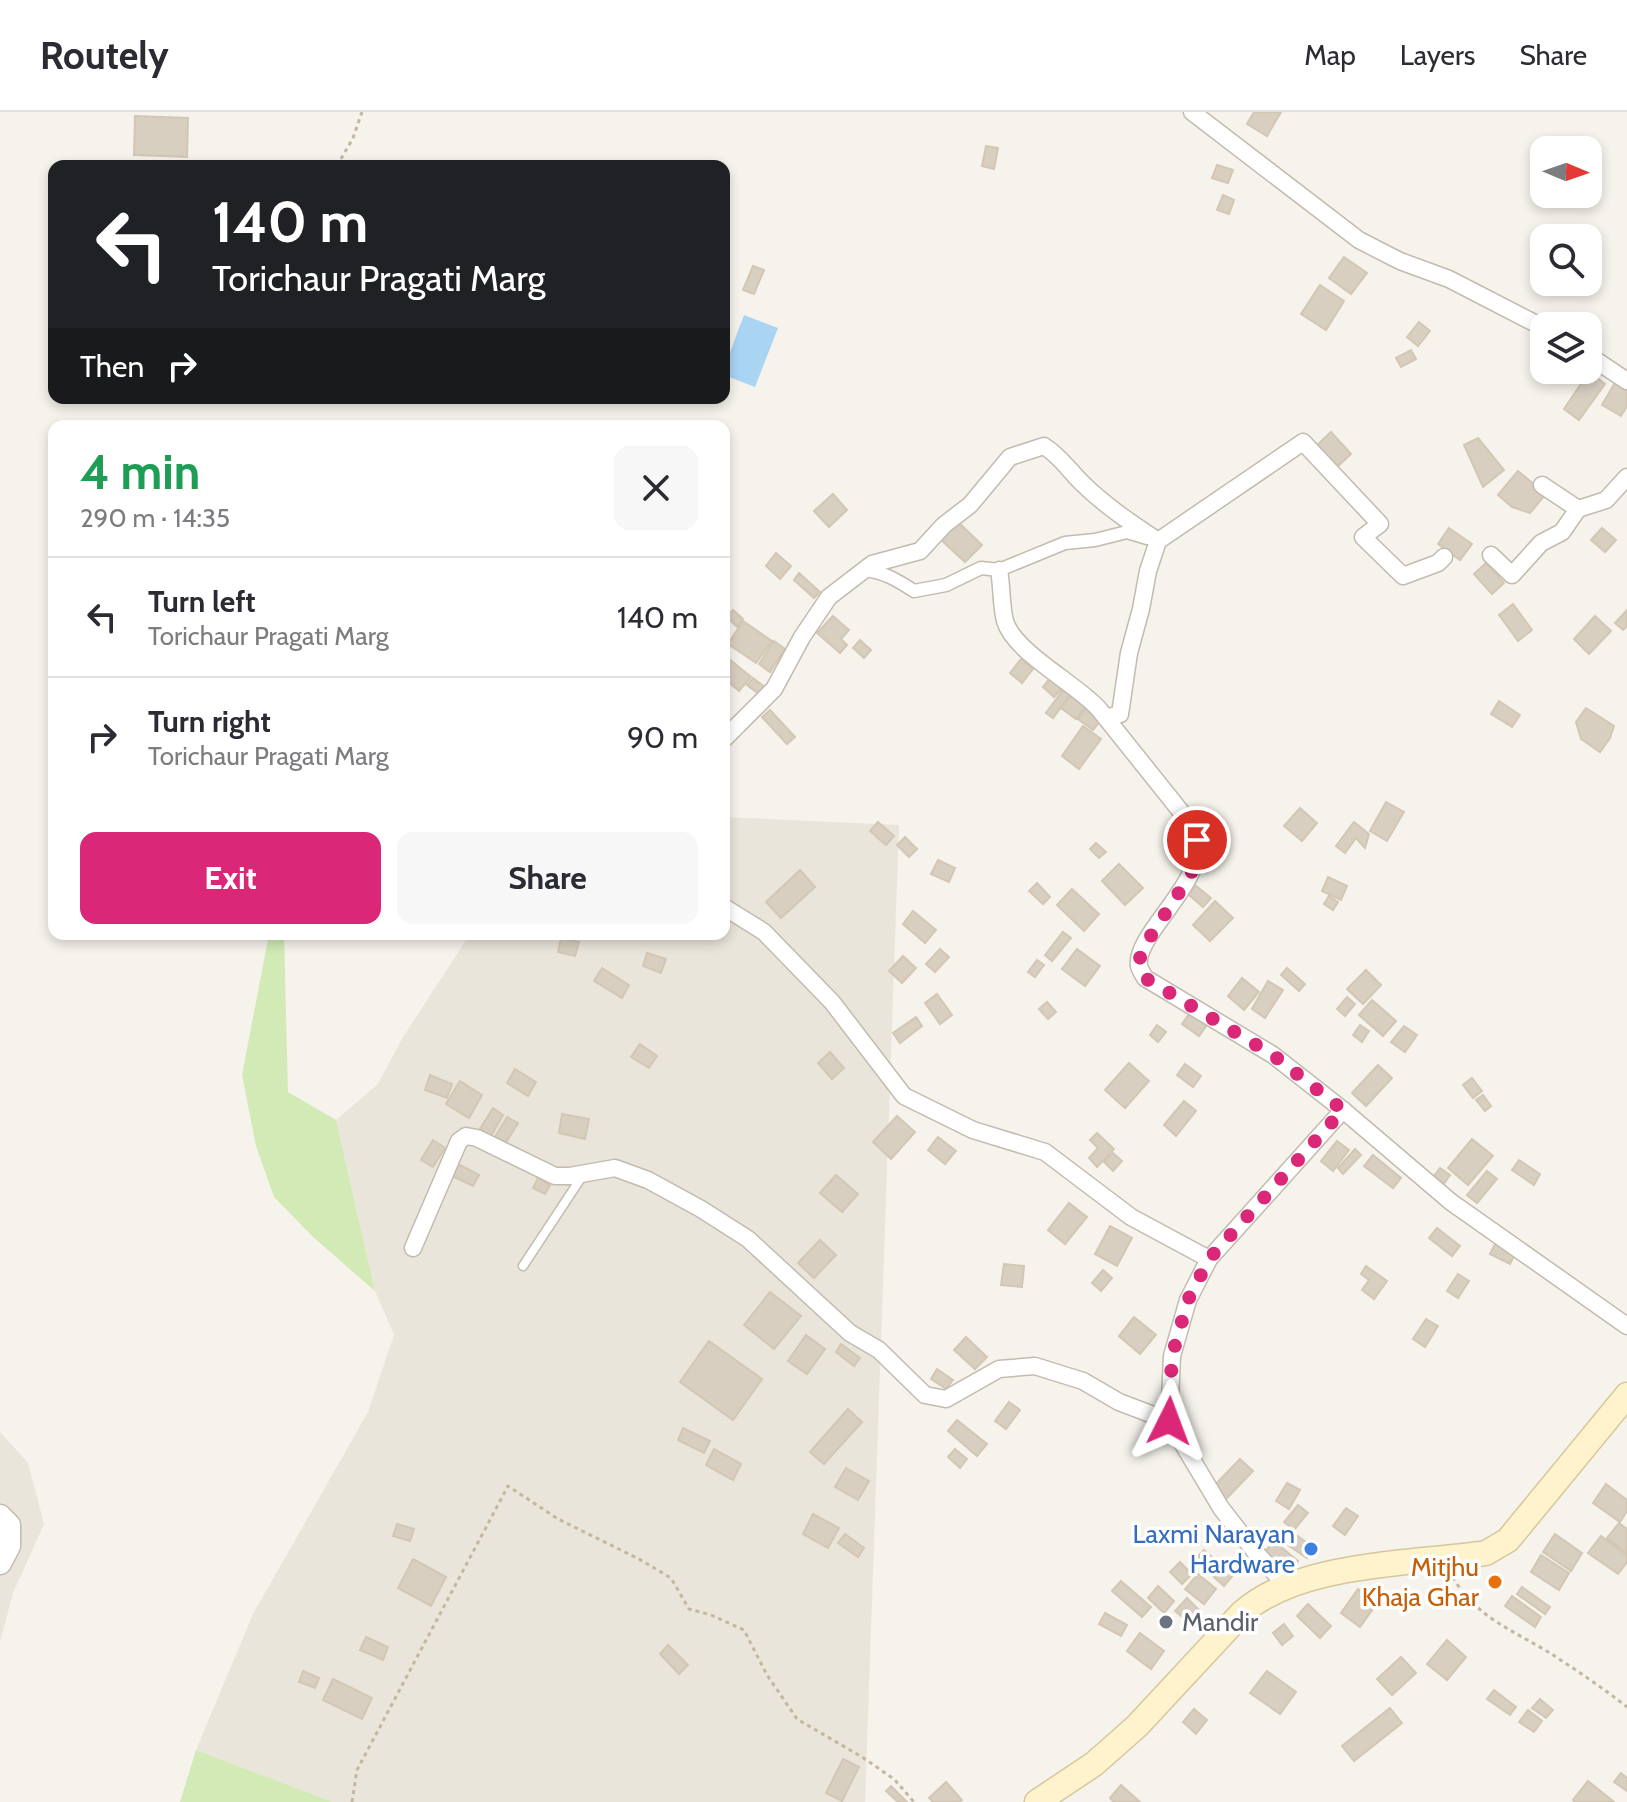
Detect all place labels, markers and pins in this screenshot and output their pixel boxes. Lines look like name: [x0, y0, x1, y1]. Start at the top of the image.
pin: [1163, 806, 1231, 874]
place label: Laxmi Narayan Hardware: [1132, 1518, 1295, 1580]
marker: Laxmi Narayan Hardware: [1302, 1540, 1320, 1558]
place label: Mitjhu Khaja Ghar: [1362, 1551, 1480, 1613]
marker: Mitjhu Khaja Ghar: [1486, 1573, 1504, 1591]
place label: Mandir: [1182, 1606, 1259, 1638]
marker: Mandir: [1157, 1613, 1175, 1631]

